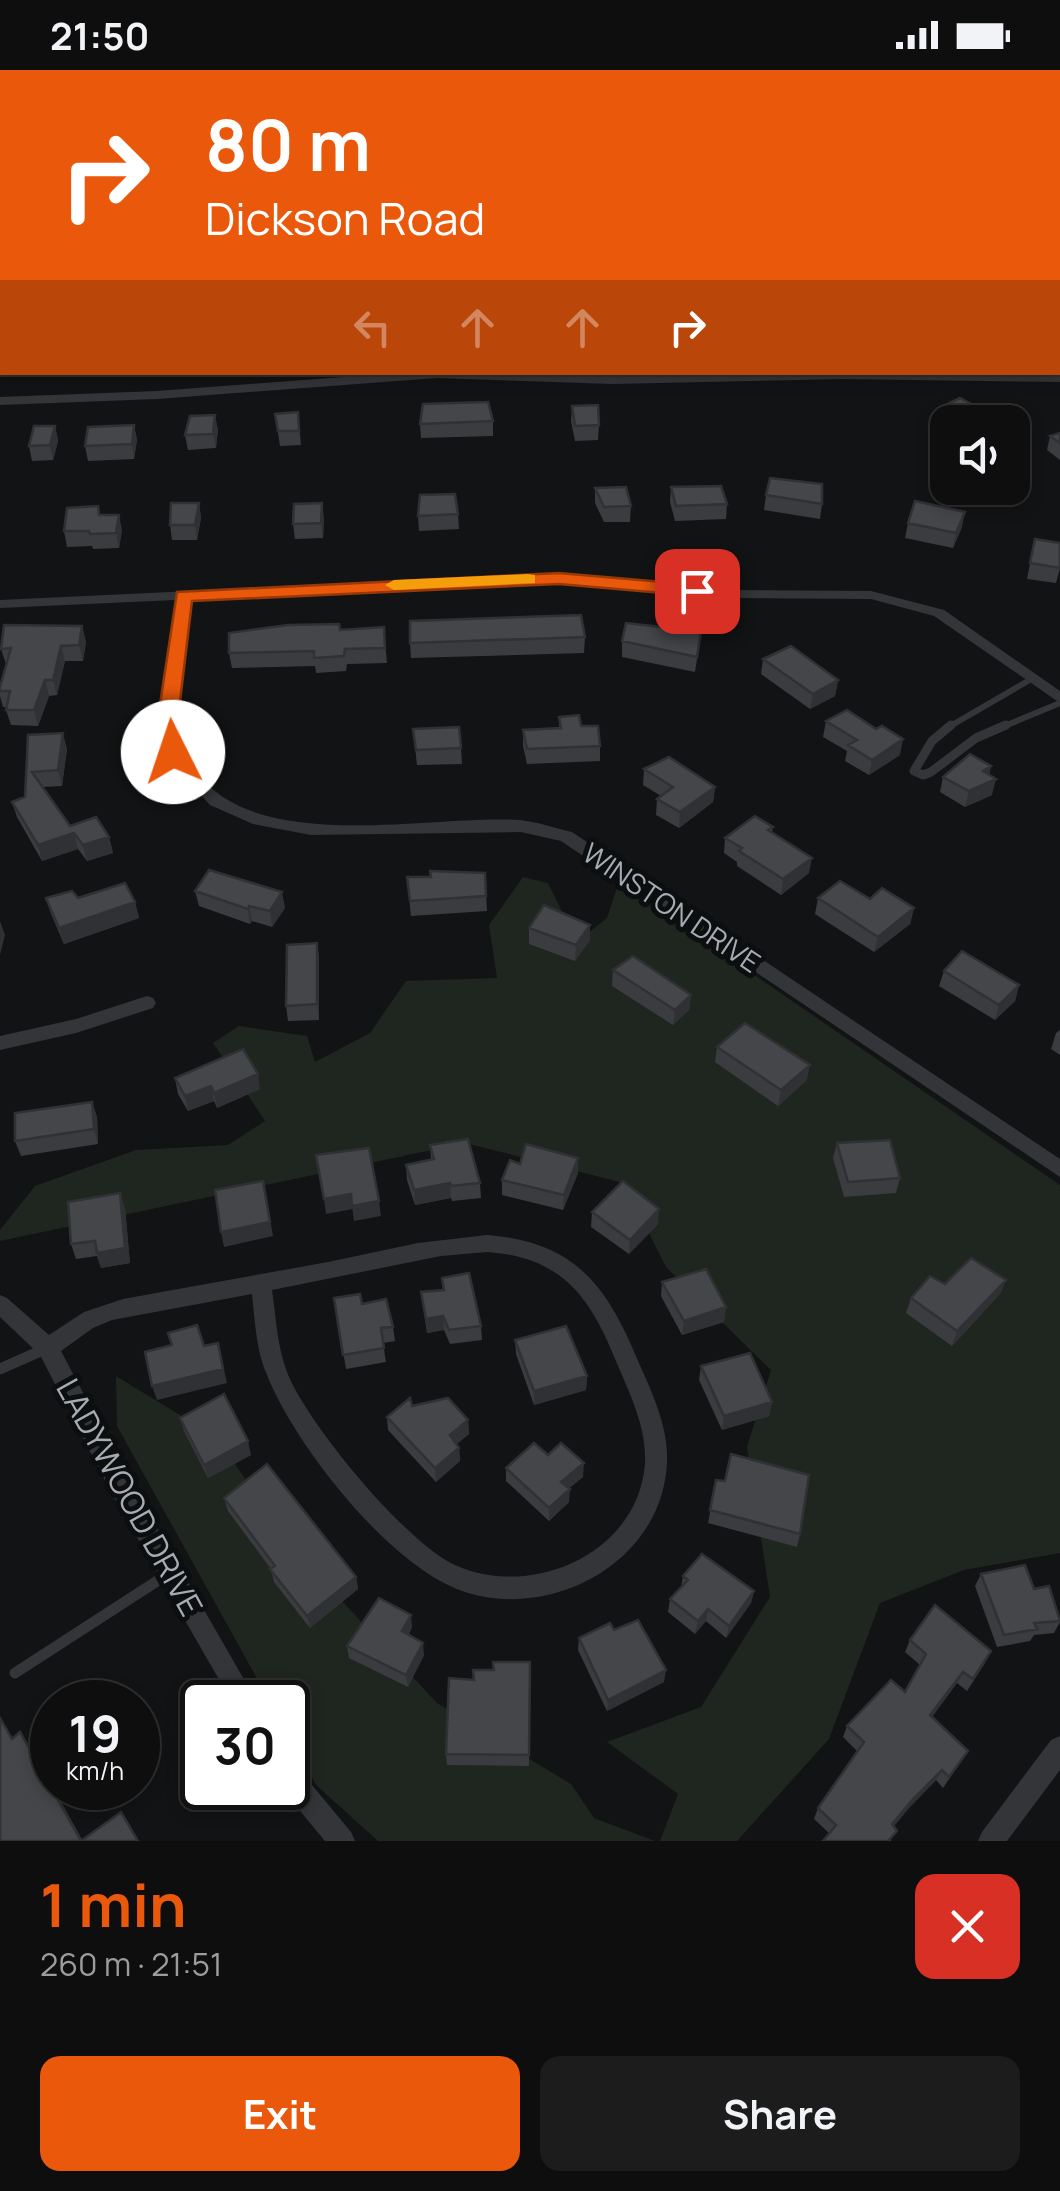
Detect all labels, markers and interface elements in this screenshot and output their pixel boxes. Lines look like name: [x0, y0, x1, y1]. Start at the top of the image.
text: 21:50: [50, 9, 150, 61]
text: 80 m: [205, 96, 371, 192]
icon: right: [40, 110, 170, 240]
text: Dickson Road: [205, 187, 485, 249]
icon: left: [345, 300, 400, 355]
icon: ahead: [450, 300, 505, 355]
icon: ahead: [555, 300, 610, 355]
icon: right: [660, 300, 715, 355]
map controls: [930, 405, 1030, 505]
button: sound: [930, 405, 1030, 505]
pin: [655, 549, 740, 634]
icon: arrive: [670, 564, 725, 619]
position arrow: [121, 700, 225, 804]
street label: WINSTON DRIVE: [576, 833, 768, 981]
street label: LADYWOOD DRIVE: [46, 1370, 214, 1624]
speed limit sign: 30: [180, 1680, 310, 1810]
text: 19: [69, 1699, 121, 1767]
text: km/h: [66, 1753, 124, 1788]
text: 1 min: [40, 1863, 187, 1945]
button: close: [915, 1874, 1020, 1979]
text: 260 m · 21:51: [40, 1942, 222, 1986]
button: Exit: [40, 2056, 520, 2171]
button: Share: [540, 2056, 1020, 2171]

